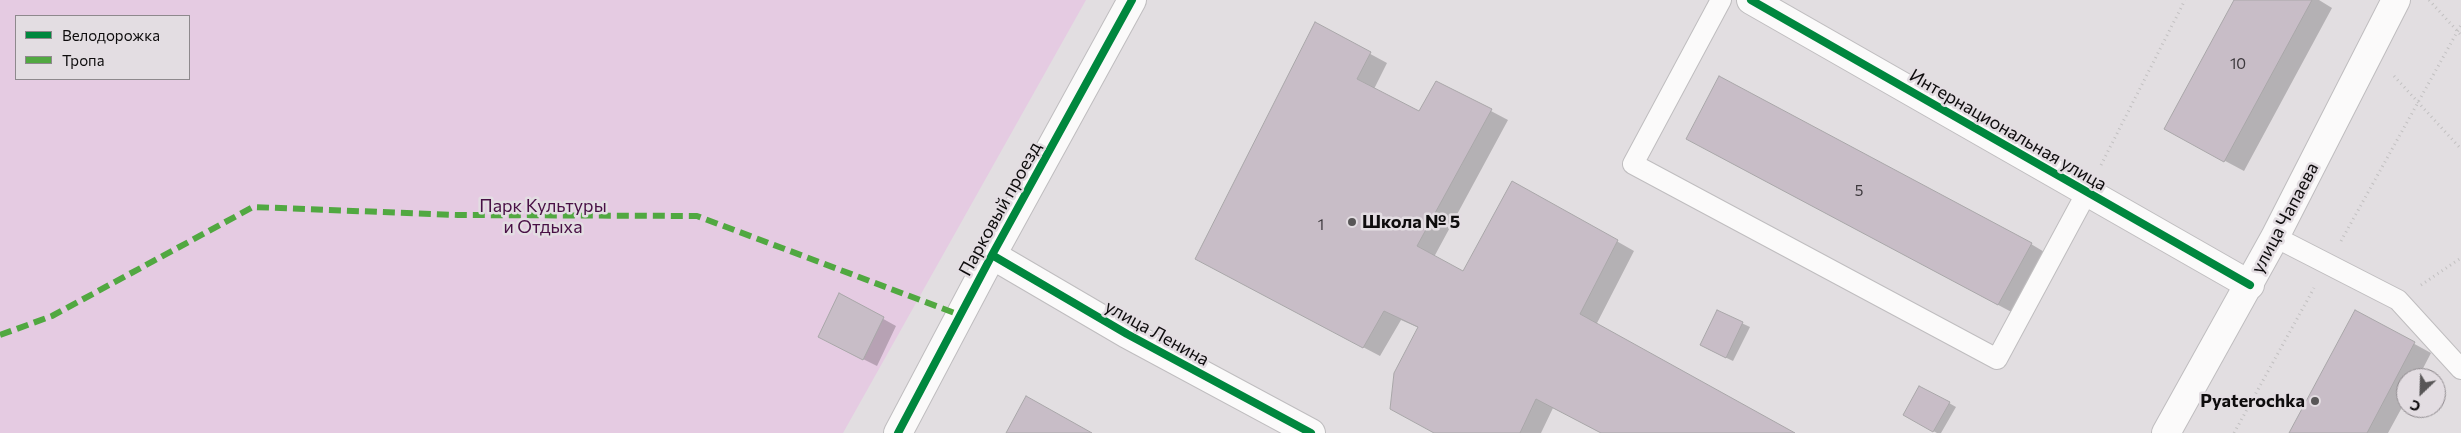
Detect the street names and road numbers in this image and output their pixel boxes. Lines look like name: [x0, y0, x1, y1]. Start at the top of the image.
street label: Интернациональная улица: [1905, 65, 2111, 195]
street label: Парковый проезд: [954, 138, 1046, 280]
street label: улица Чапаева: [2247, 159, 2323, 277]
street label: улица Ленина: [1101, 295, 1213, 371]

